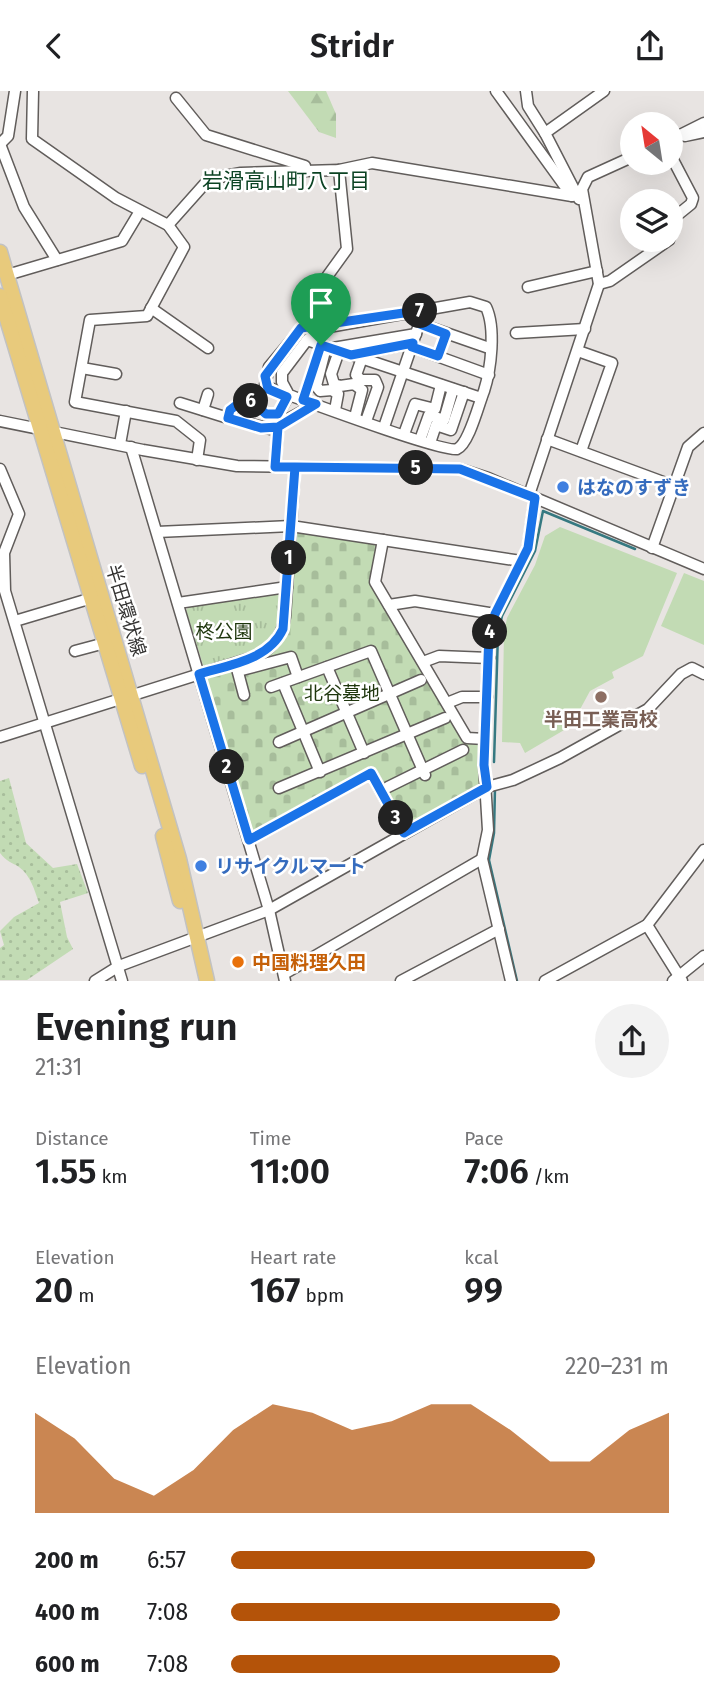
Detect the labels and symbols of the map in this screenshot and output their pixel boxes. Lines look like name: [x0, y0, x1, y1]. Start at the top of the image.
north arrow: [620, 112, 682, 175]
district label: 岩滑高山町八丁目: [202, 168, 370, 194]
pin: [291, 273, 351, 345]
pin: 7: [402, 293, 438, 329]
pin: 6: [233, 383, 268, 419]
pin: 5: [398, 451, 434, 485]
place label: はなのすずき: [577, 476, 691, 499]
marker: はなのすずき: [555, 479, 571, 495]
pin: 1: [272, 540, 306, 575]
street label: 半田環状線: [101, 561, 151, 659]
pin: 4: [472, 615, 508, 649]
park label: 柊公園: [195, 620, 253, 643]
park label: 北谷墓地: [304, 682, 380, 705]
marker: 半田工業高校: [593, 689, 609, 705]
place label: 半田工業高校: [544, 708, 658, 731]
pin: 2: [210, 749, 244, 785]
pin: 3: [378, 801, 414, 835]
place label: リサイクルマート: [215, 855, 366, 878]
marker: リサイクルマート: [193, 858, 209, 874]
place label: 中国料理久田: [252, 951, 366, 974]
marker: 中国料理久田: [230, 954, 246, 970]

